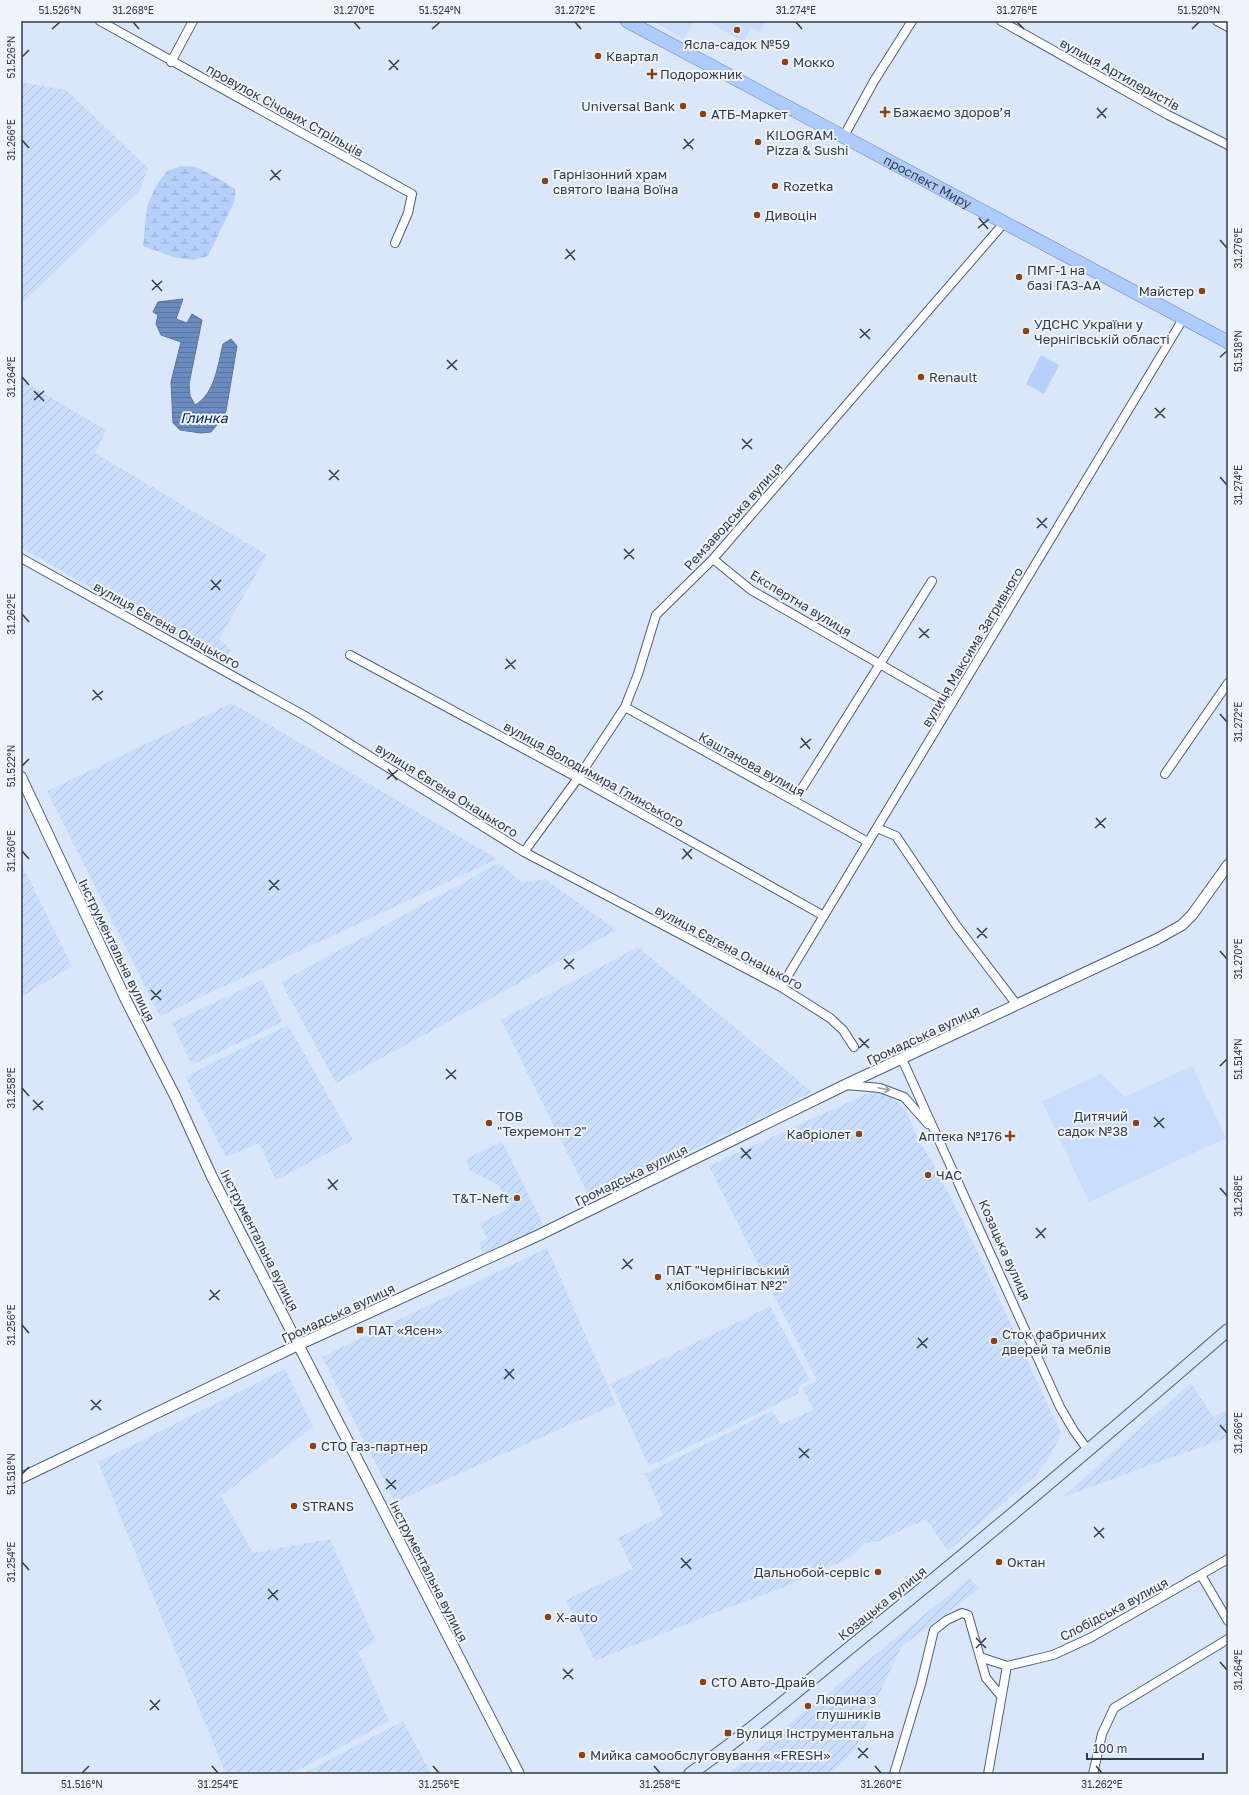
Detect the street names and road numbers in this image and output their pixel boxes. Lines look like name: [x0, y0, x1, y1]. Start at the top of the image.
street label: вулиця Артилеристів: [1057, 34, 1183, 114]
street label: провулок Січових Стрільців: [204, 60, 366, 160]
street label: проспект Миру: [881, 152, 975, 212]
street label: Ремзаводська вулиця: [680, 459, 786, 573]
street label: вулиця Максима Загривного: [918, 564, 1026, 730]
street label: Експертна вулиця: [747, 566, 855, 640]
street label: вулиця Євгена Онацького: [91, 578, 243, 672]
street label: вулиця Володимира Глинського: [501, 718, 687, 830]
street label: Каштанова вулиця: [696, 728, 808, 800]
street label: вулиця Євгена Онацького: [373, 739, 521, 841]
street label: Інструментальна вулиця: [75, 876, 159, 1024]
street label: вулиця Євгена Онацького: [652, 901, 806, 993]
street label: Громадська вулиця: [864, 1002, 982, 1068]
street label: Громадська вулиця: [572, 1141, 690, 1209]
street label: Інструментальна вулиця: [217, 1166, 303, 1314]
street label: Козацька вулиця: [976, 1197, 1034, 1303]
street label: Громадська вулиця: [279, 1280, 397, 1346]
street label: Інструментальна вулиця: [386, 1497, 472, 1645]
street label: Козацька вулиця: [835, 1563, 929, 1643]
street label: Слобідська вулиця: [1057, 1574, 1171, 1644]

